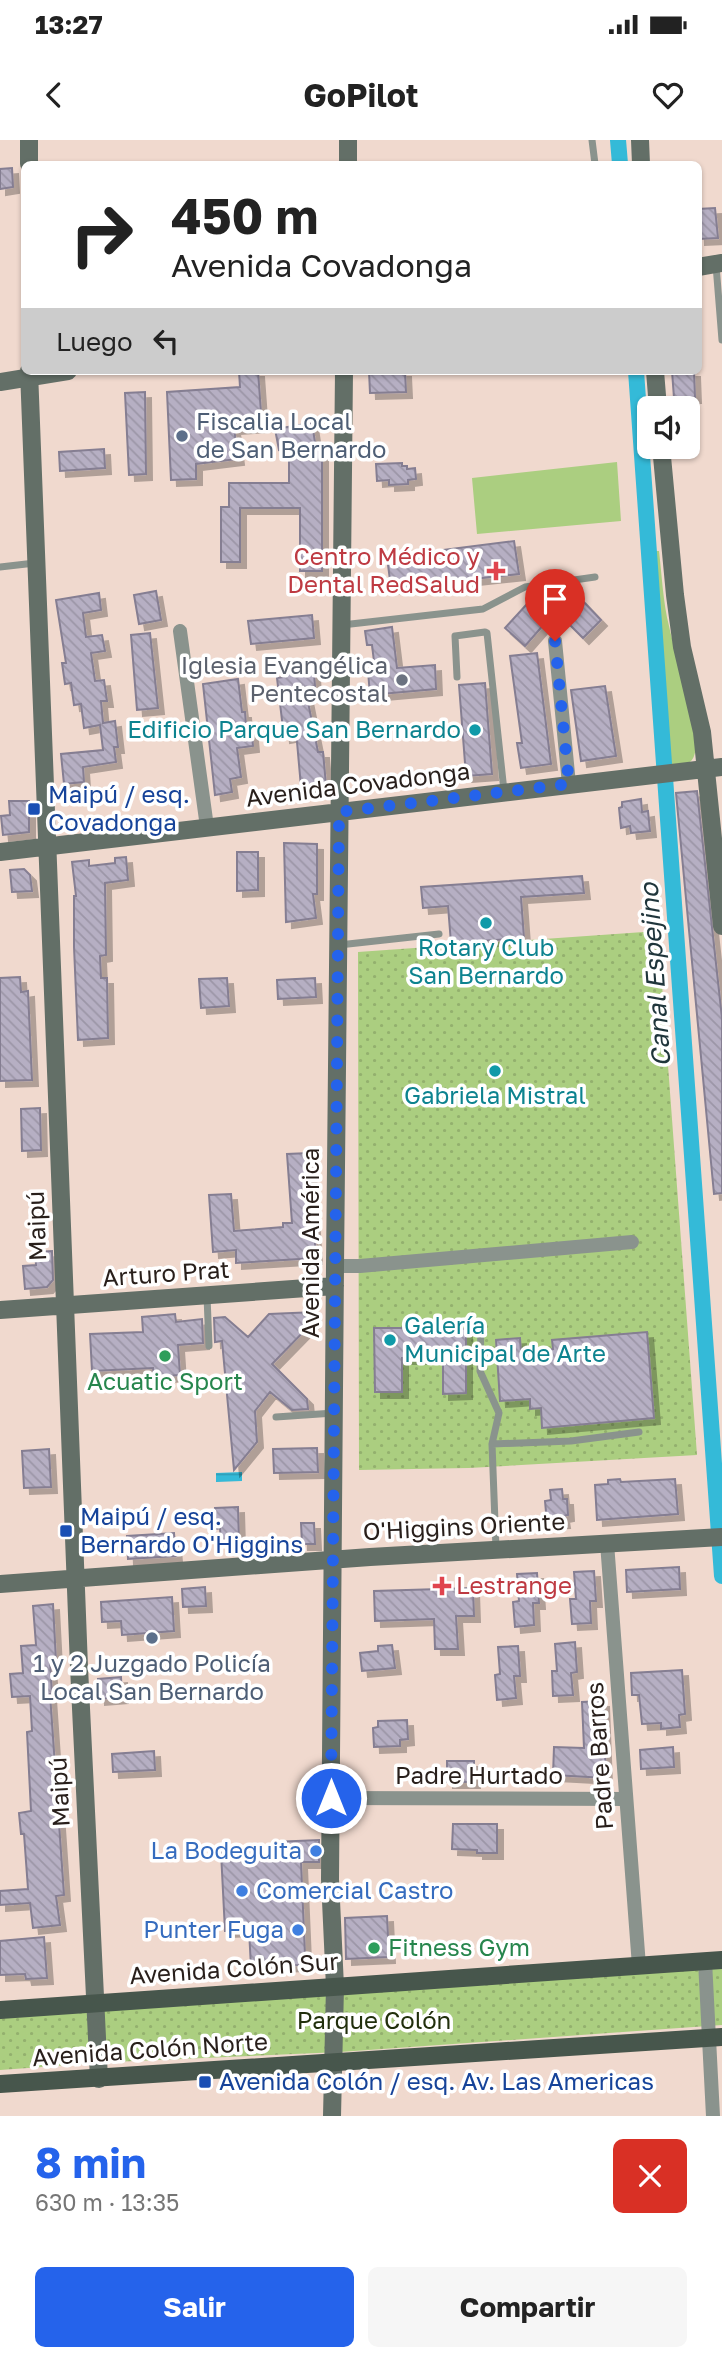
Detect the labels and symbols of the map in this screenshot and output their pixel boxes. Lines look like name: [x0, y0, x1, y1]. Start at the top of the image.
place label: Fiscalia Local de San Bernardo: [196, 406, 386, 463]
marker: Fiscalia Local de San Bernardo: [174, 428, 190, 444]
place label: Centro Médico y Dental RedSalud: [287, 541, 480, 598]
marker: Centro Médico y Dental RedSalud: [486, 561, 506, 581]
pin: [525, 569, 585, 641]
place label: Iglesia Evangélica Pentecostal: [181, 650, 388, 707]
marker: Iglesia Evangélica Pentecostal: [394, 672, 410, 688]
place label: Edificio Parque San Bernardo: [127, 714, 461, 743]
marker: Edificio Parque San Bernardo: [467, 722, 483, 738]
street label: Avenida Covadonga: [244, 755, 472, 812]
place label: Maipú / esq. Covadonga: [48, 779, 190, 836]
marker: Maipú / esq. Covadonga: [26, 801, 42, 817]
water label: Canal Espejino: [633, 881, 676, 1068]
marker: Rotary Club San Bernardo: [478, 915, 494, 931]
place label: Rotary Club San Bernardo: [408, 932, 564, 989]
marker: Gabriela Mistral: [487, 1063, 503, 1079]
place label: Gabriela Mistral: [404, 1080, 586, 1109]
street label: Avenida América: [295, 1148, 324, 1338]
street label: Maipú: [20, 1191, 51, 1261]
street label: Arturo Prat: [101, 1254, 230, 1291]
place label: Galería Municipal de Arte: [404, 1310, 606, 1367]
marker: Galería Municipal de Arte: [382, 1332, 398, 1348]
marker: Acuatic Sport: [157, 1348, 173, 1364]
place label: Acuatic Sport: [87, 1366, 243, 1395]
place label: Maipú / esq. Bernardo O'Higgins: [80, 1501, 303, 1558]
street label: O'Higgins Oriente: [362, 1506, 566, 1545]
marker: Maipú / esq. Bernardo O'Higgins: [58, 1523, 74, 1539]
place label: Lestrange: [456, 1570, 572, 1599]
marker: Lestrange: [434, 1578, 450, 1594]
marker: 1 y 2 Juzgado Policía Local San Bernardo: [144, 1630, 160, 1646]
place label: 1 y 2 Juzgado Policía Local San Bernardo: [33, 1648, 271, 1705]
street label: Padre Barros: [579, 1681, 618, 1831]
street label: Maipú: [42, 1756, 75, 1828]
street label: Padre Hurtado: [395, 1760, 563, 1789]
position arrow: [294, 1761, 368, 1835]
place label: La Bodeguita: [150, 1835, 302, 1864]
marker: La Bodeguita: [308, 1843, 324, 1859]
place label: Comercial Castro: [256, 1875, 453, 1904]
marker: Comercial Castro: [234, 1883, 250, 1899]
place label: Punter Fuga: [143, 1914, 284, 1943]
marker: Punter Fuga: [290, 1922, 306, 1938]
place label: Fitness Gym: [388, 1932, 530, 1961]
marker: Fitness Gym: [366, 1940, 382, 1956]
street label: Avenida Colón Sur: [128, 1946, 339, 1989]
park label: Parque Colón: [297, 2005, 451, 2034]
street label: Avenida Colón Norte: [31, 2026, 269, 2071]
place label: Avenida Colón / esq. Av. Las Americas: [219, 2066, 654, 2095]
marker: Avenida Colón / esq. Av. Las Americas: [197, 2074, 213, 2090]

